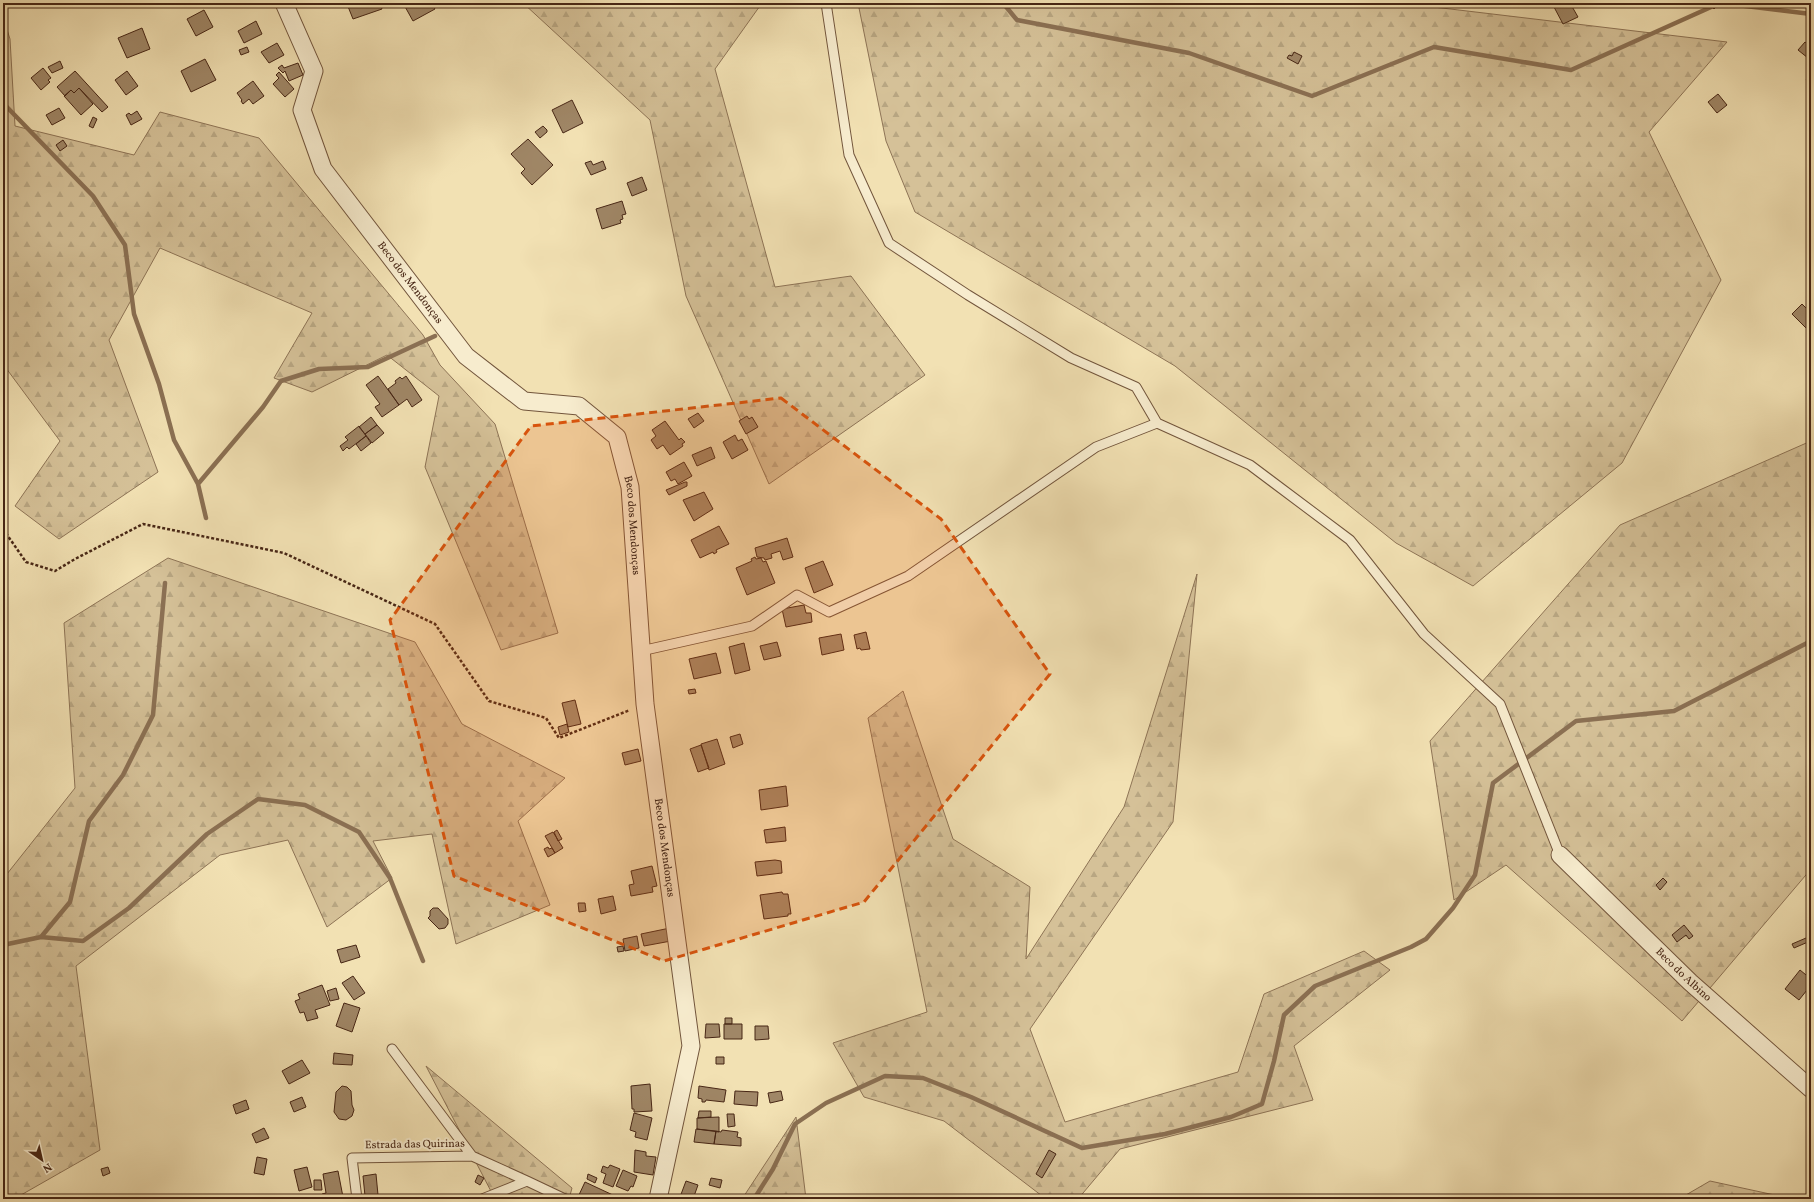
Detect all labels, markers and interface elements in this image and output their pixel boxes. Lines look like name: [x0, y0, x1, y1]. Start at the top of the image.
street label: Beco dos Mendonças: [374, 239, 446, 327]
street label: Beco dos Mendonças: [620, 474, 644, 576]
street label: Beco dos Mendonças: [650, 797, 678, 898]
street label: Beco do Albino: [1652, 945, 1715, 1005]
street label: Estrada das Quirinas: [365, 1137, 465, 1153]
north arrow: [22, 1140, 62, 1180]
text: N: [39, 1159, 54, 1176]

